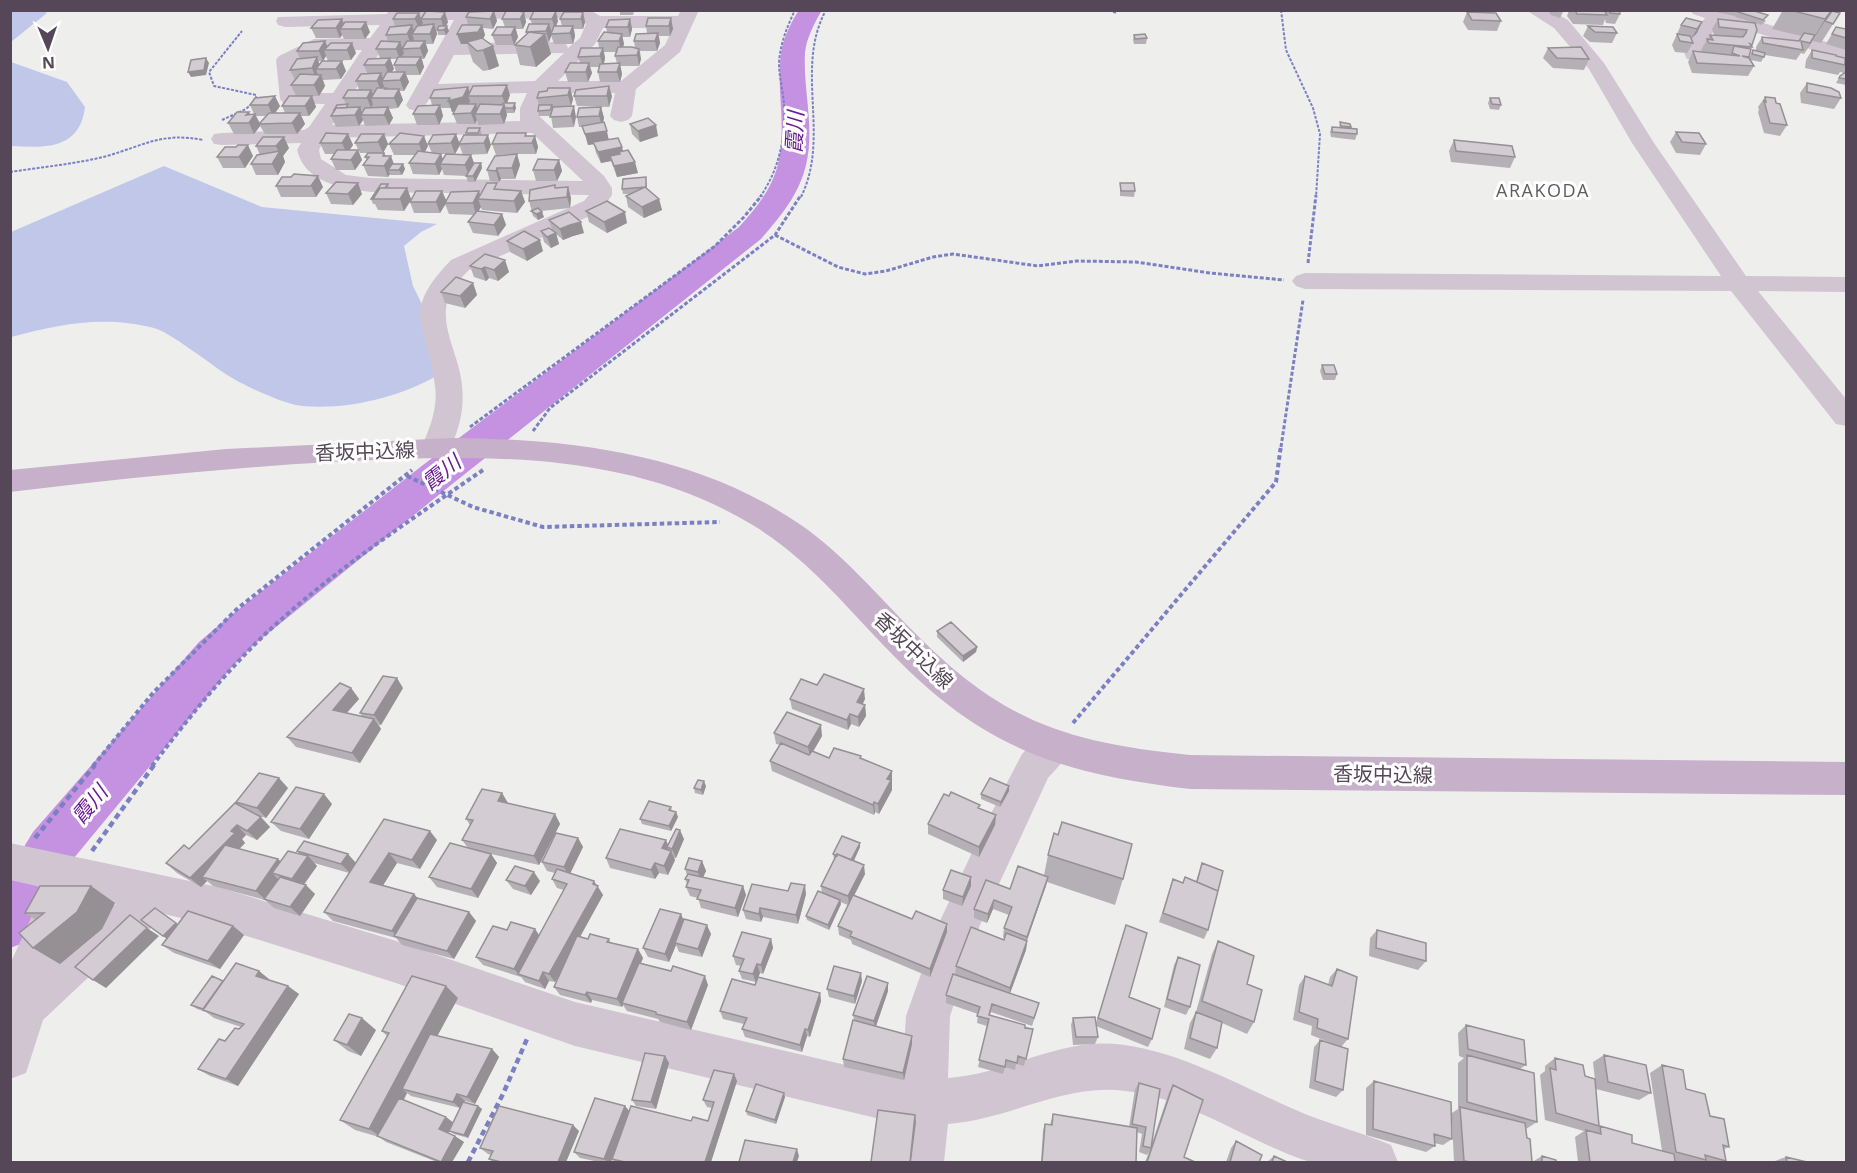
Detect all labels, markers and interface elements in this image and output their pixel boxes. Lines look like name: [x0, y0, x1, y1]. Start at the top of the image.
north arrow: [18, 18, 78, 78]
text: N: [42, 52, 55, 74]
water label: 霞川: [779, 108, 809, 154]
district label: ARAKODA: [1496, 178, 1590, 202]
street label: 香坂中込線: [315, 436, 415, 466]
water label: 霞川: [416, 447, 468, 496]
street label: 香坂中込線: [869, 606, 959, 694]
street label: 香坂中込線: [1333, 760, 1433, 788]
water label: 霞川: [65, 777, 115, 829]

